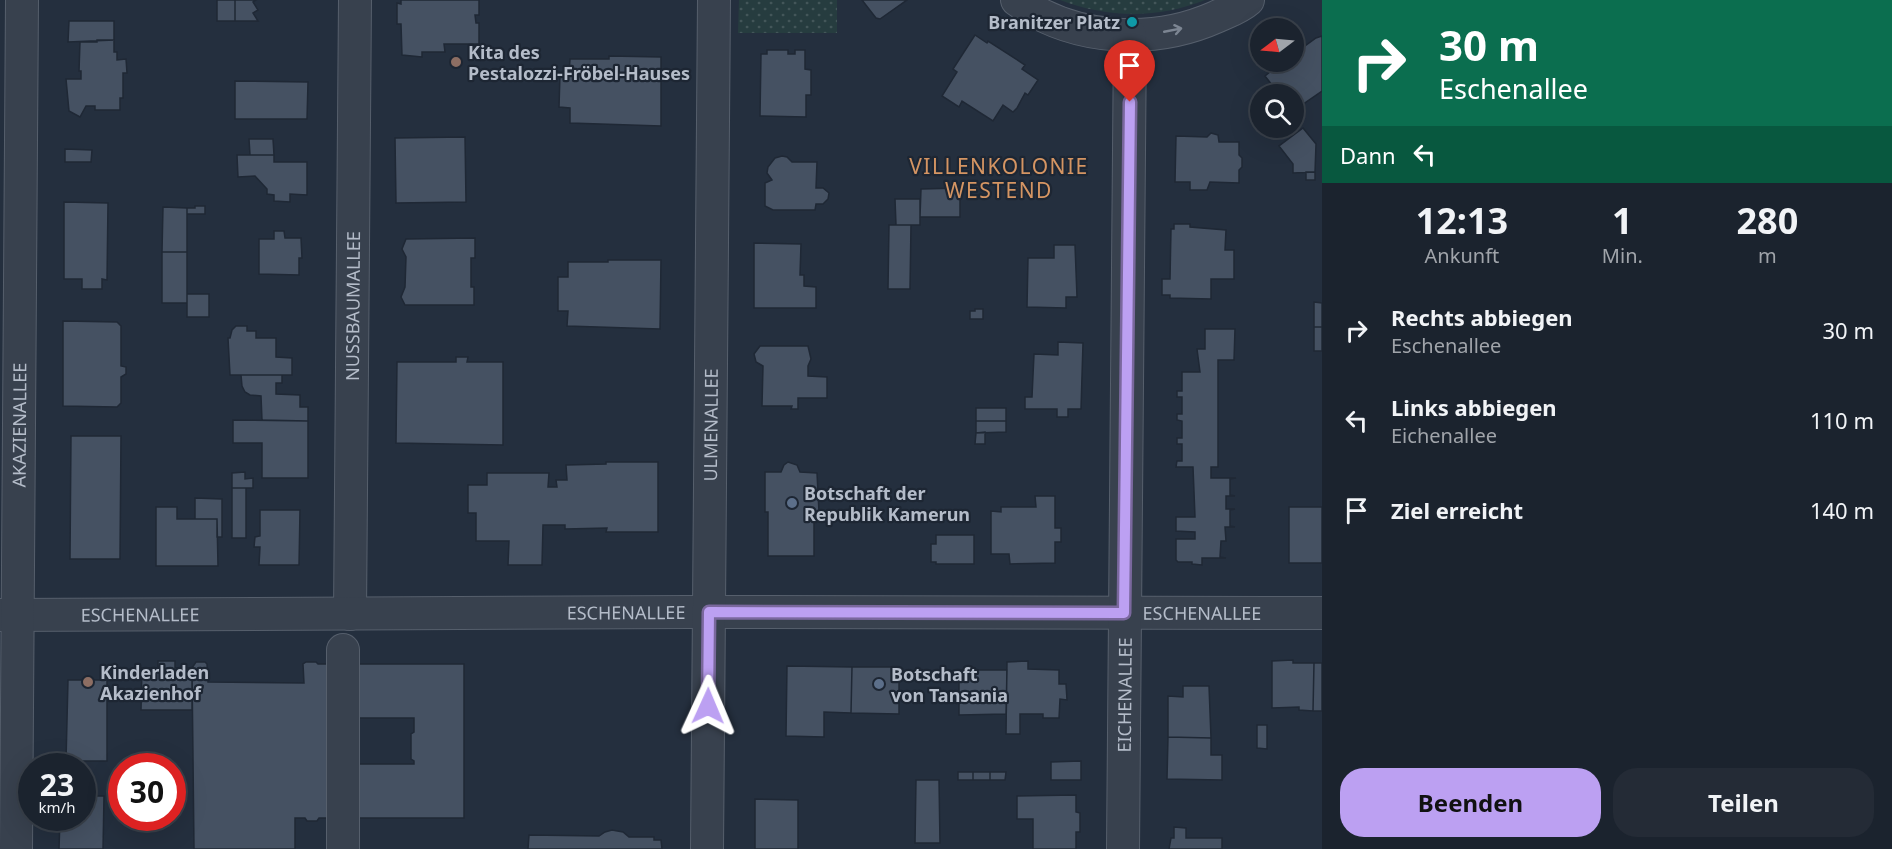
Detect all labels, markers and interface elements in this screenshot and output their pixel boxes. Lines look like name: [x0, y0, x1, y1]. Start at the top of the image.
place label: Branitzer Platz: [988, 10, 1120, 34]
marker: Branitzer Platz: [1125, 15, 1139, 29]
text: 30 m: [1439, 16, 1539, 73]
north arrow: [1250, 18, 1304, 72]
map controls: [1250, 18, 1304, 138]
one-way arrow: [1163, 24, 1182, 35]
icon: right: [1340, 24, 1418, 102]
place label: Kita des Pestalozzi-Fröbel-Hauses: [468, 40, 690, 85]
pin: [1104, 40, 1155, 102]
icon: arrive: [1113, 49, 1146, 82]
marker: Kita des Pestalozzi-Fröbel-Hauses: [449, 55, 463, 69]
text: Eschenallee: [1439, 70, 1588, 107]
button: search: [1250, 84, 1304, 138]
icon: left: [1408, 138, 1441, 171]
text: Dann: [1340, 140, 1396, 170]
district label: VILLENKOLONIE WESTEND: [909, 152, 1089, 204]
text: 12:13: [1416, 196, 1508, 245]
text: 1: [1612, 196, 1633, 245]
text: 280: [1737, 196, 1798, 245]
street label: NUSSBAUMALLEE: [340, 231, 365, 381]
text: Ankunft: [1425, 242, 1499, 269]
text: Min.: [1602, 242, 1643, 269]
text: m: [1758, 242, 1777, 269]
text: Rechts abbiegen: [1391, 302, 1573, 332]
icon: right: [1340, 314, 1373, 347]
text: 30 m: [1823, 315, 1874, 345]
text: Eschenallee: [1391, 332, 1501, 359]
street label: AKAZIENALLEE: [7, 363, 31, 487]
street label: ULMENALLEE: [698, 368, 723, 482]
text: Links abbiegen: [1391, 392, 1557, 422]
icon: left: [1340, 404, 1373, 437]
text: 110 m: [1810, 405, 1874, 435]
text: Eichenallee: [1391, 422, 1497, 449]
place label: Botschaft der Republik Kamerun: [804, 481, 970, 526]
icon: arrive: [1340, 494, 1373, 527]
text: Ziel erreicht: [1391, 495, 1523, 525]
text: 140 m: [1810, 495, 1874, 525]
marker: Botschaft der Republik Kamerun: [785, 496, 799, 510]
street label: ESCHENALLEE: [567, 600, 685, 625]
street label: ESCHENALLEE: [1143, 601, 1261, 625]
street label: ESCHENALLEE: [81, 602, 199, 627]
street label: EICHENALLEE: [1112, 637, 1137, 753]
place label: Kinderladen Akazienhof: [100, 660, 209, 705]
place label: Botschaft von Tansania: [891, 662, 1008, 707]
position arrow: [676, 674, 740, 738]
marker: Kinderladen Akazienhof: [81, 675, 95, 689]
marker: Botschaft von Tansania: [872, 677, 886, 691]
speed limit sign: 30: [108, 753, 186, 831]
text: 23: [40, 764, 74, 805]
button: Beenden: [1340, 768, 1601, 837]
button: Teilen: [1613, 768, 1874, 837]
text: km/h: [39, 797, 75, 817]

